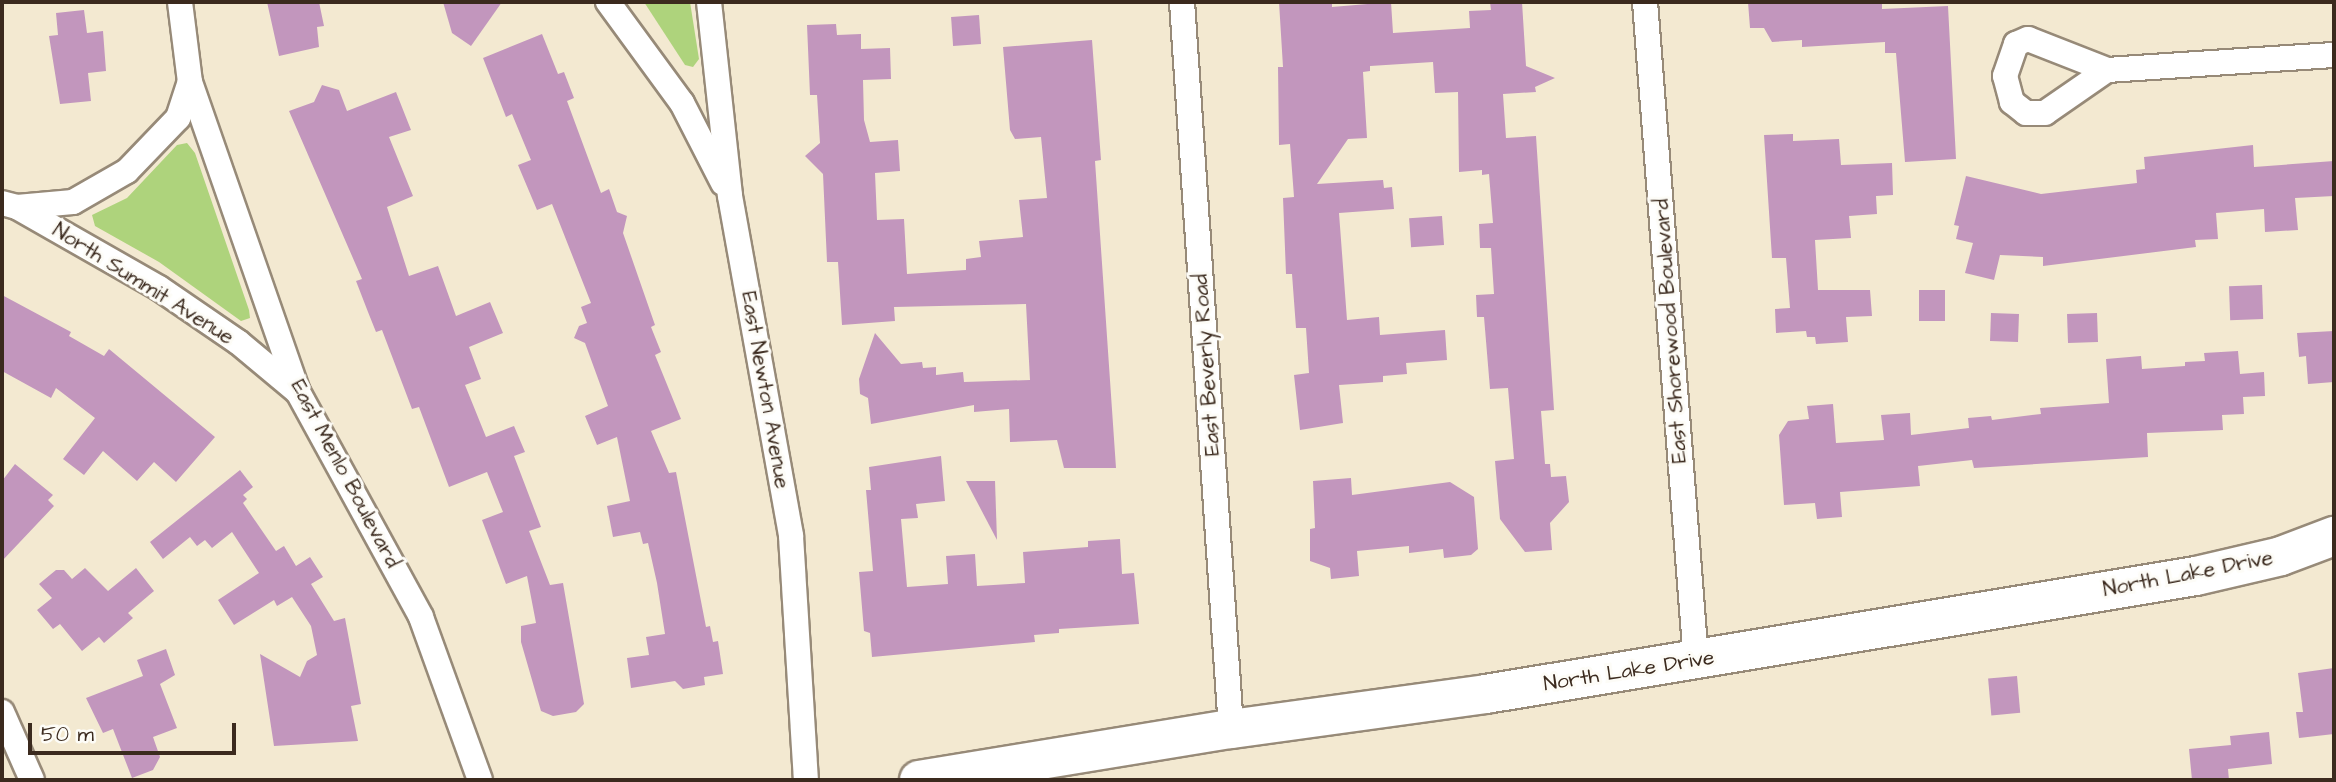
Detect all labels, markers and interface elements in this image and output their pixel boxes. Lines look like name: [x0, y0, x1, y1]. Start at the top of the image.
street label: East Shorewood Boulevard: [1649, 198, 1693, 464]
street label: North Summit Avenue: [48, 218, 238, 350]
street label: East Beverly Road: [1188, 273, 1226, 457]
street label: East Newton Avenue: [735, 290, 795, 490]
street label: East Menlo Boulevard: [285, 376, 405, 572]
street label: North Lake Drive: [2101, 545, 2275, 603]
street label: North Lake Drive: [1542, 645, 1716, 697]
scale bar: [32, 708, 240, 752]
text: 50 m: [41, 720, 94, 749]

